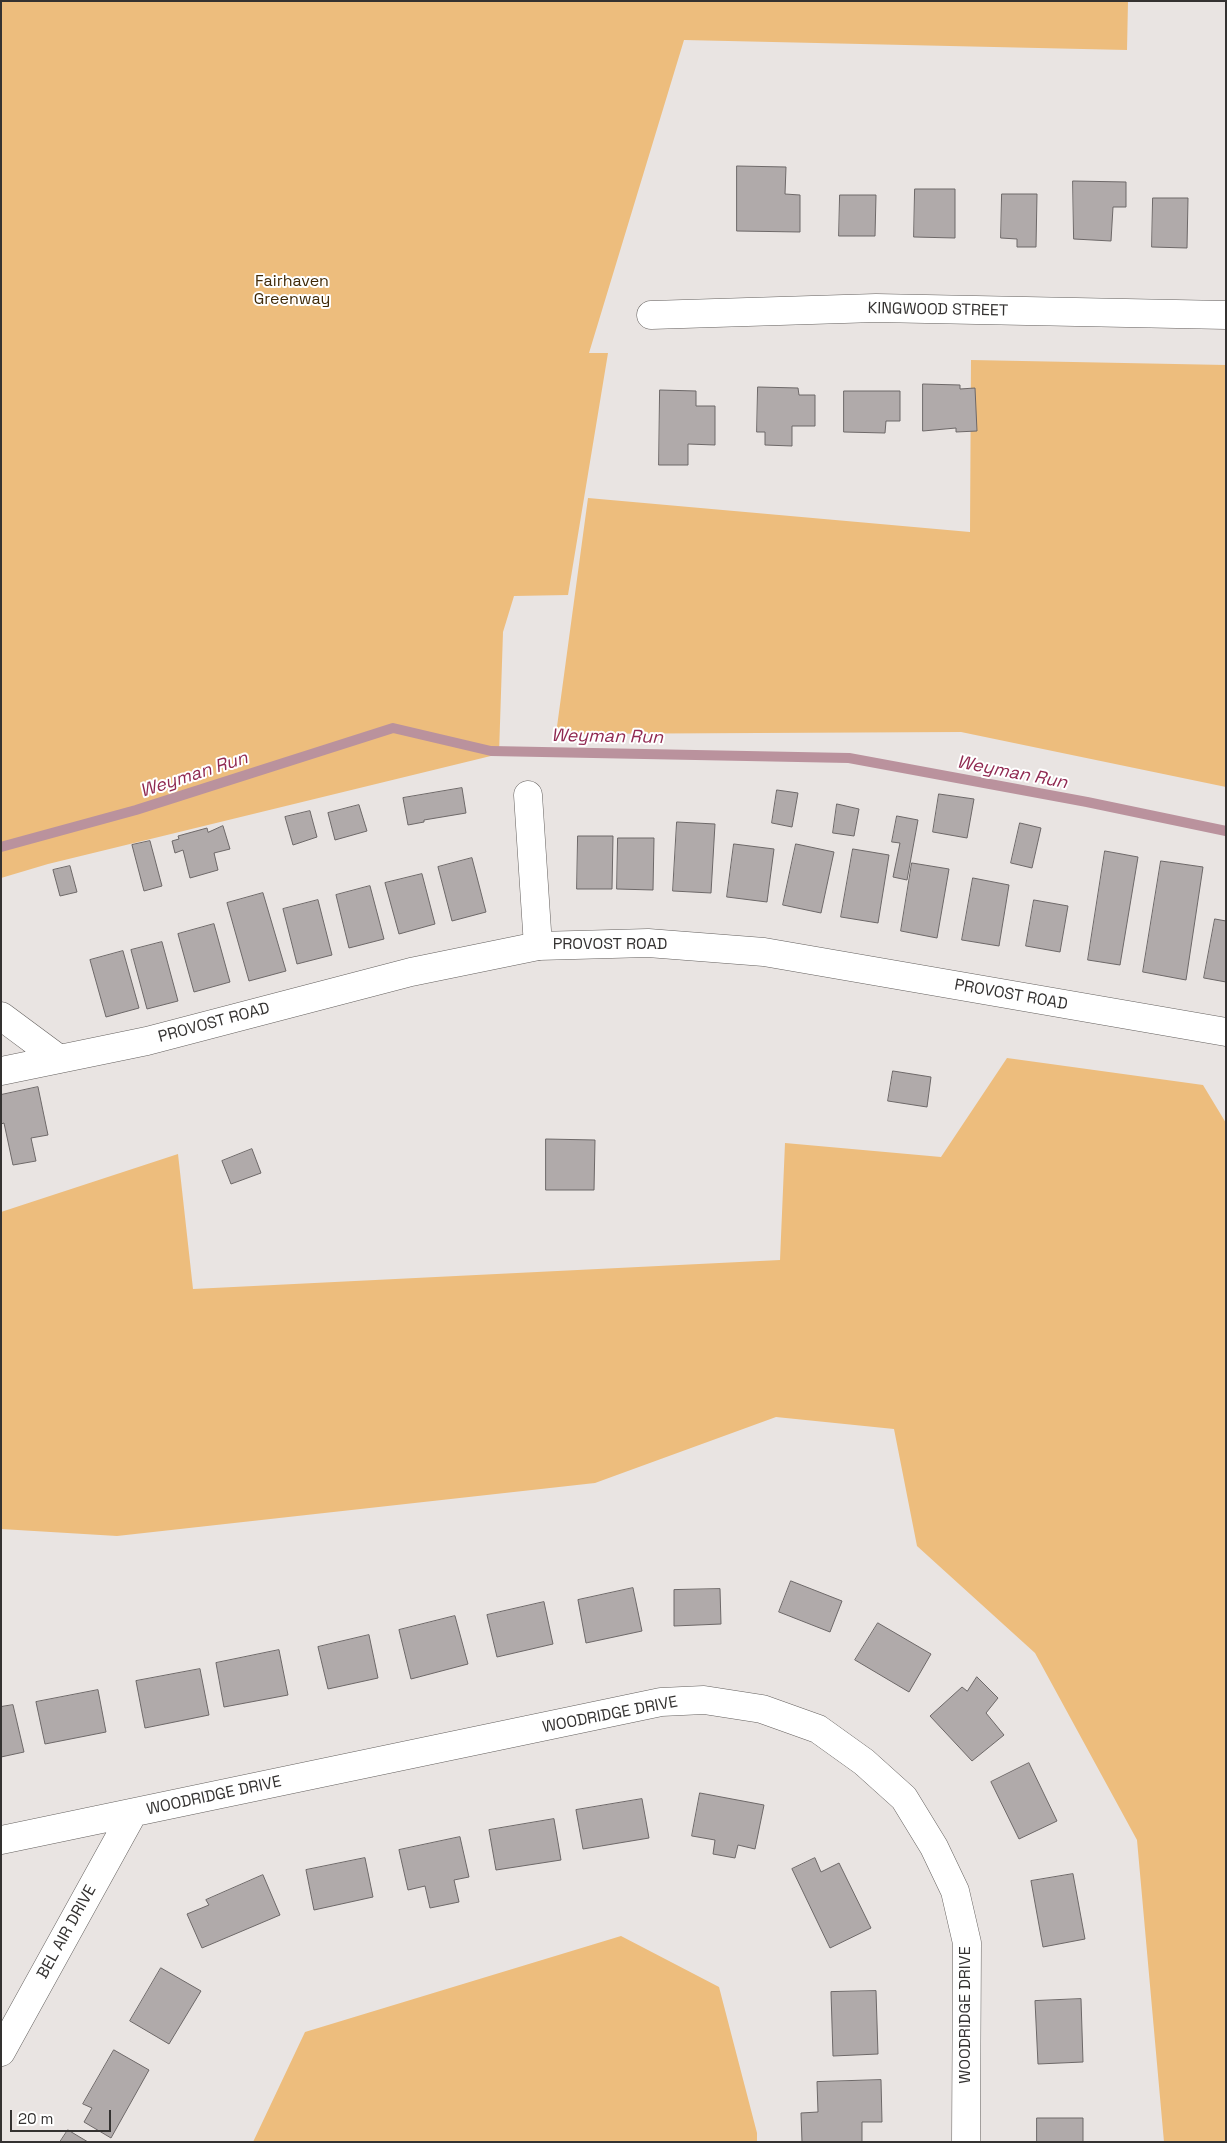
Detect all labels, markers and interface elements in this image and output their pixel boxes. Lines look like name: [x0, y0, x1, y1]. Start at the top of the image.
park label: Fairhaven Greenway: [254, 272, 330, 310]
street label: KINGWOOD STREET: [867, 299, 1009, 321]
water label: Weyman Run: [551, 725, 663, 749]
water label: Weyman Run: [137, 747, 251, 803]
water label: Weyman Run: [955, 752, 1069, 794]
street label: PROVOST ROAD: [553, 935, 667, 955]
street label: PROVOST ROAD: [953, 976, 1069, 1014]
street label: PROVOST ROAD: [156, 999, 272, 1047]
street label: WOODRIDGE DRIVE: [541, 1692, 679, 1738]
street label: WOODRIDGE DRIVE: [145, 1772, 283, 1820]
street label: BEL AIR DRIVE: [33, 1882, 101, 1982]
street label: WOODRIDGE DRIVE: [956, 1946, 976, 2084]
scale bar: [12, 2100, 114, 2132]
text: 20 m: [18, 2109, 53, 2128]

